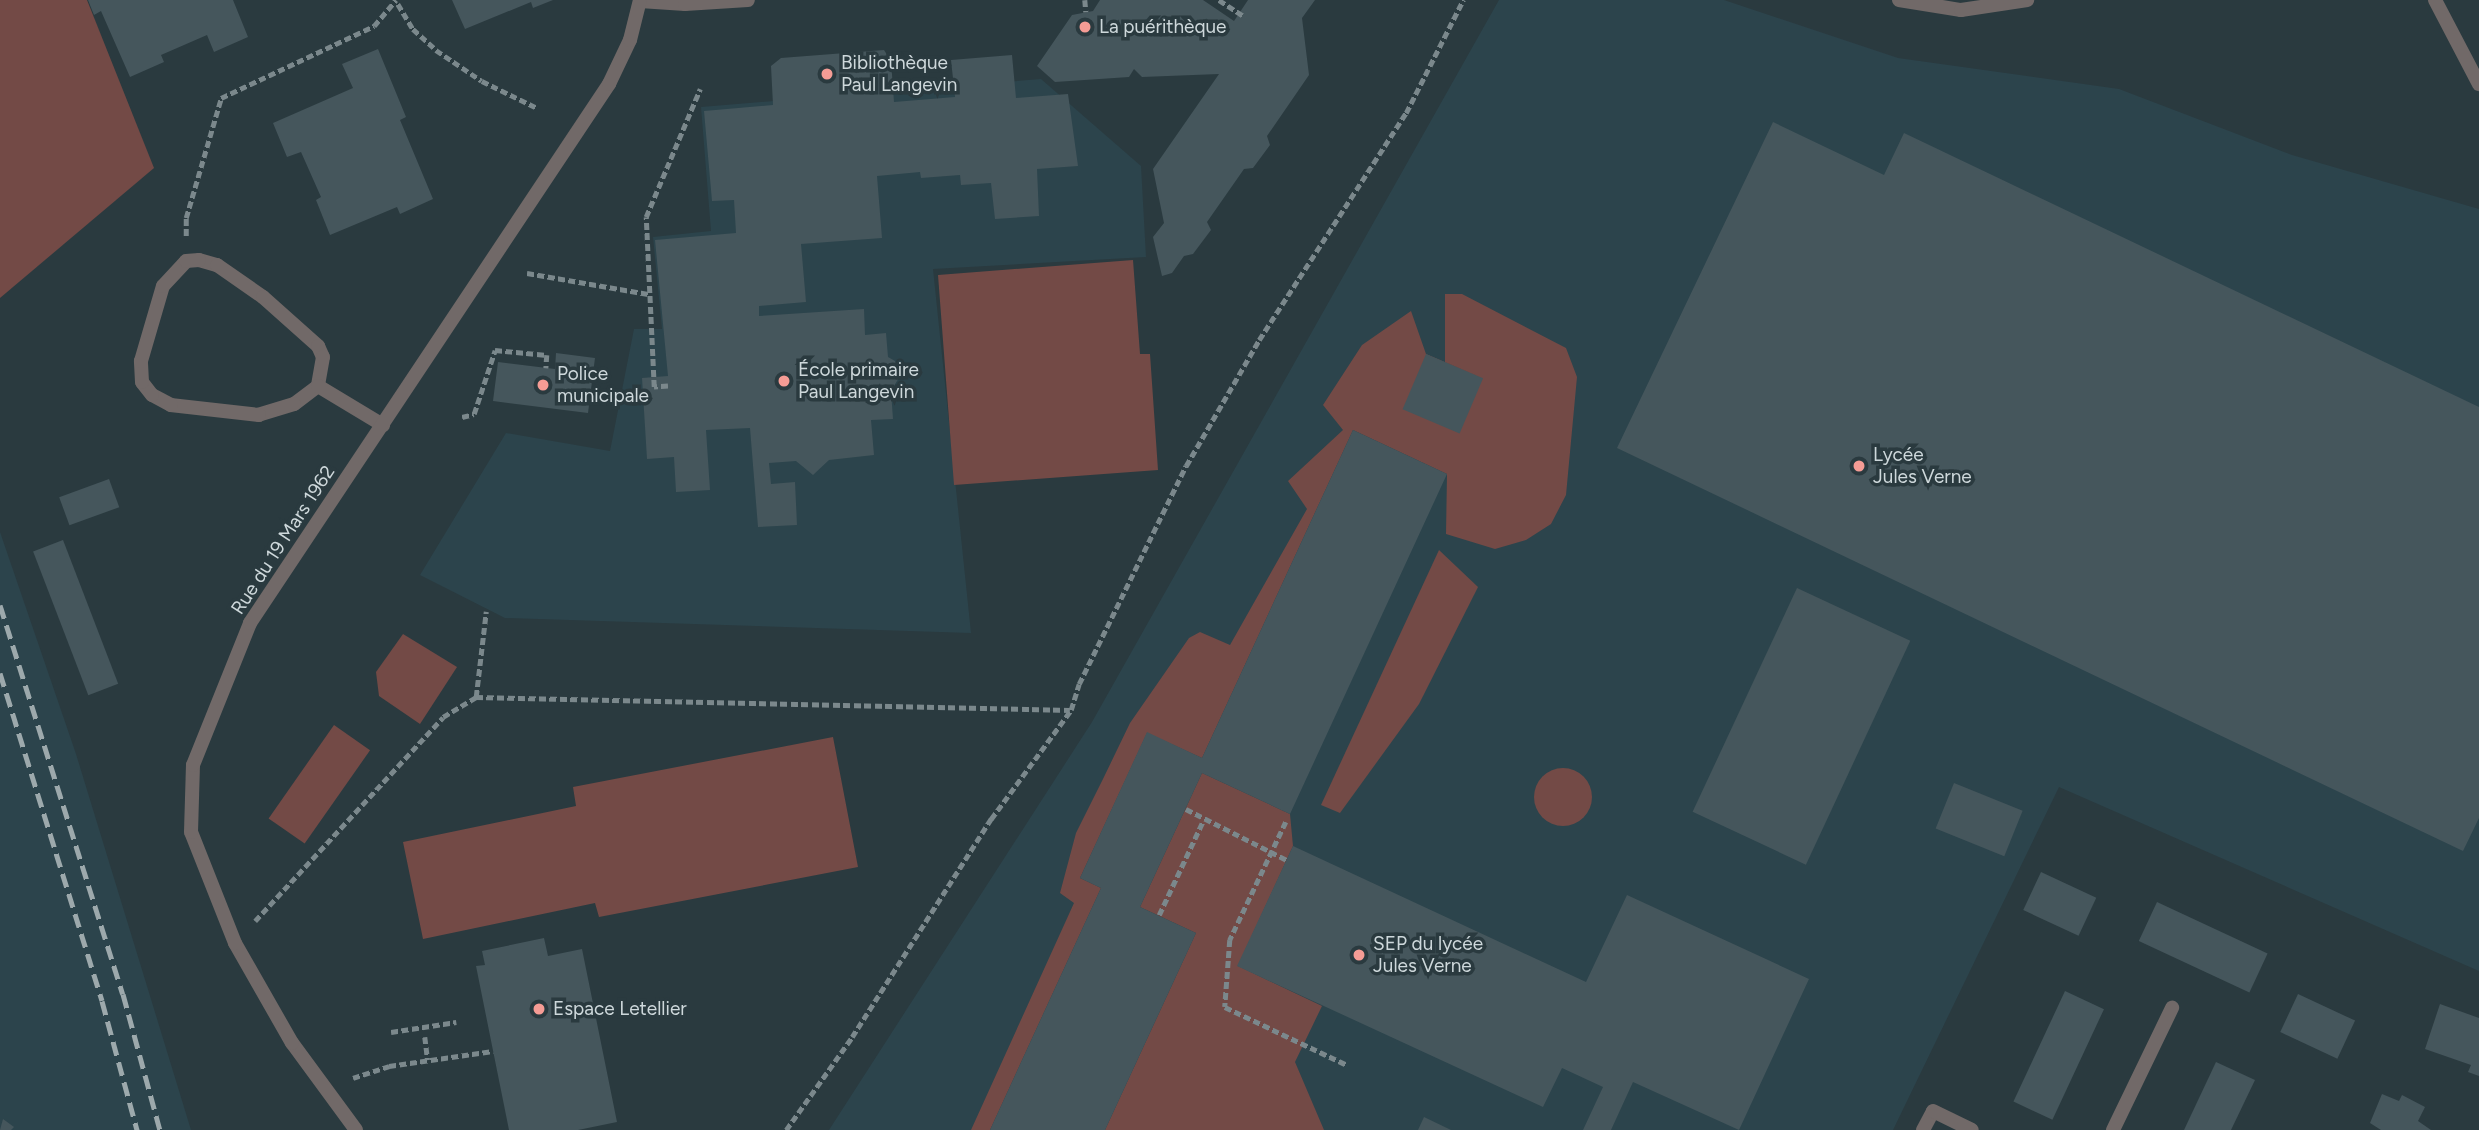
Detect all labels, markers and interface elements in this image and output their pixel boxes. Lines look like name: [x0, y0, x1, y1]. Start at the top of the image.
place label: La puérithèque: [1099, 16, 1226, 38]
marker: La puérithèque: [1077, 19, 1093, 35]
place label: Bibliothèque Paul Langevin: [841, 52, 957, 96]
marker: Bibliothèque Paul Langevin: [819, 66, 835, 82]
place label: École primaire Paul Langevin: [798, 359, 919, 403]
place label: Police municipale: [557, 363, 649, 407]
marker: École primaire Paul Langevin: [776, 373, 792, 389]
marker: Police municipale: [535, 377, 551, 393]
place label: Lycée Jules Verne: [1873, 444, 1972, 488]
marker: Lycée Jules Verne: [1851, 458, 1867, 474]
street label: Rue du 19 Mars 1962: [226, 461, 340, 619]
place label: SEP du lycée Jules Verne: [1373, 933, 1483, 977]
marker: SEP du lycée Jules Verne: [1351, 947, 1367, 963]
place label: Espace Letellier: [553, 998, 687, 1020]
marker: Espace Letellier: [531, 1001, 547, 1017]

